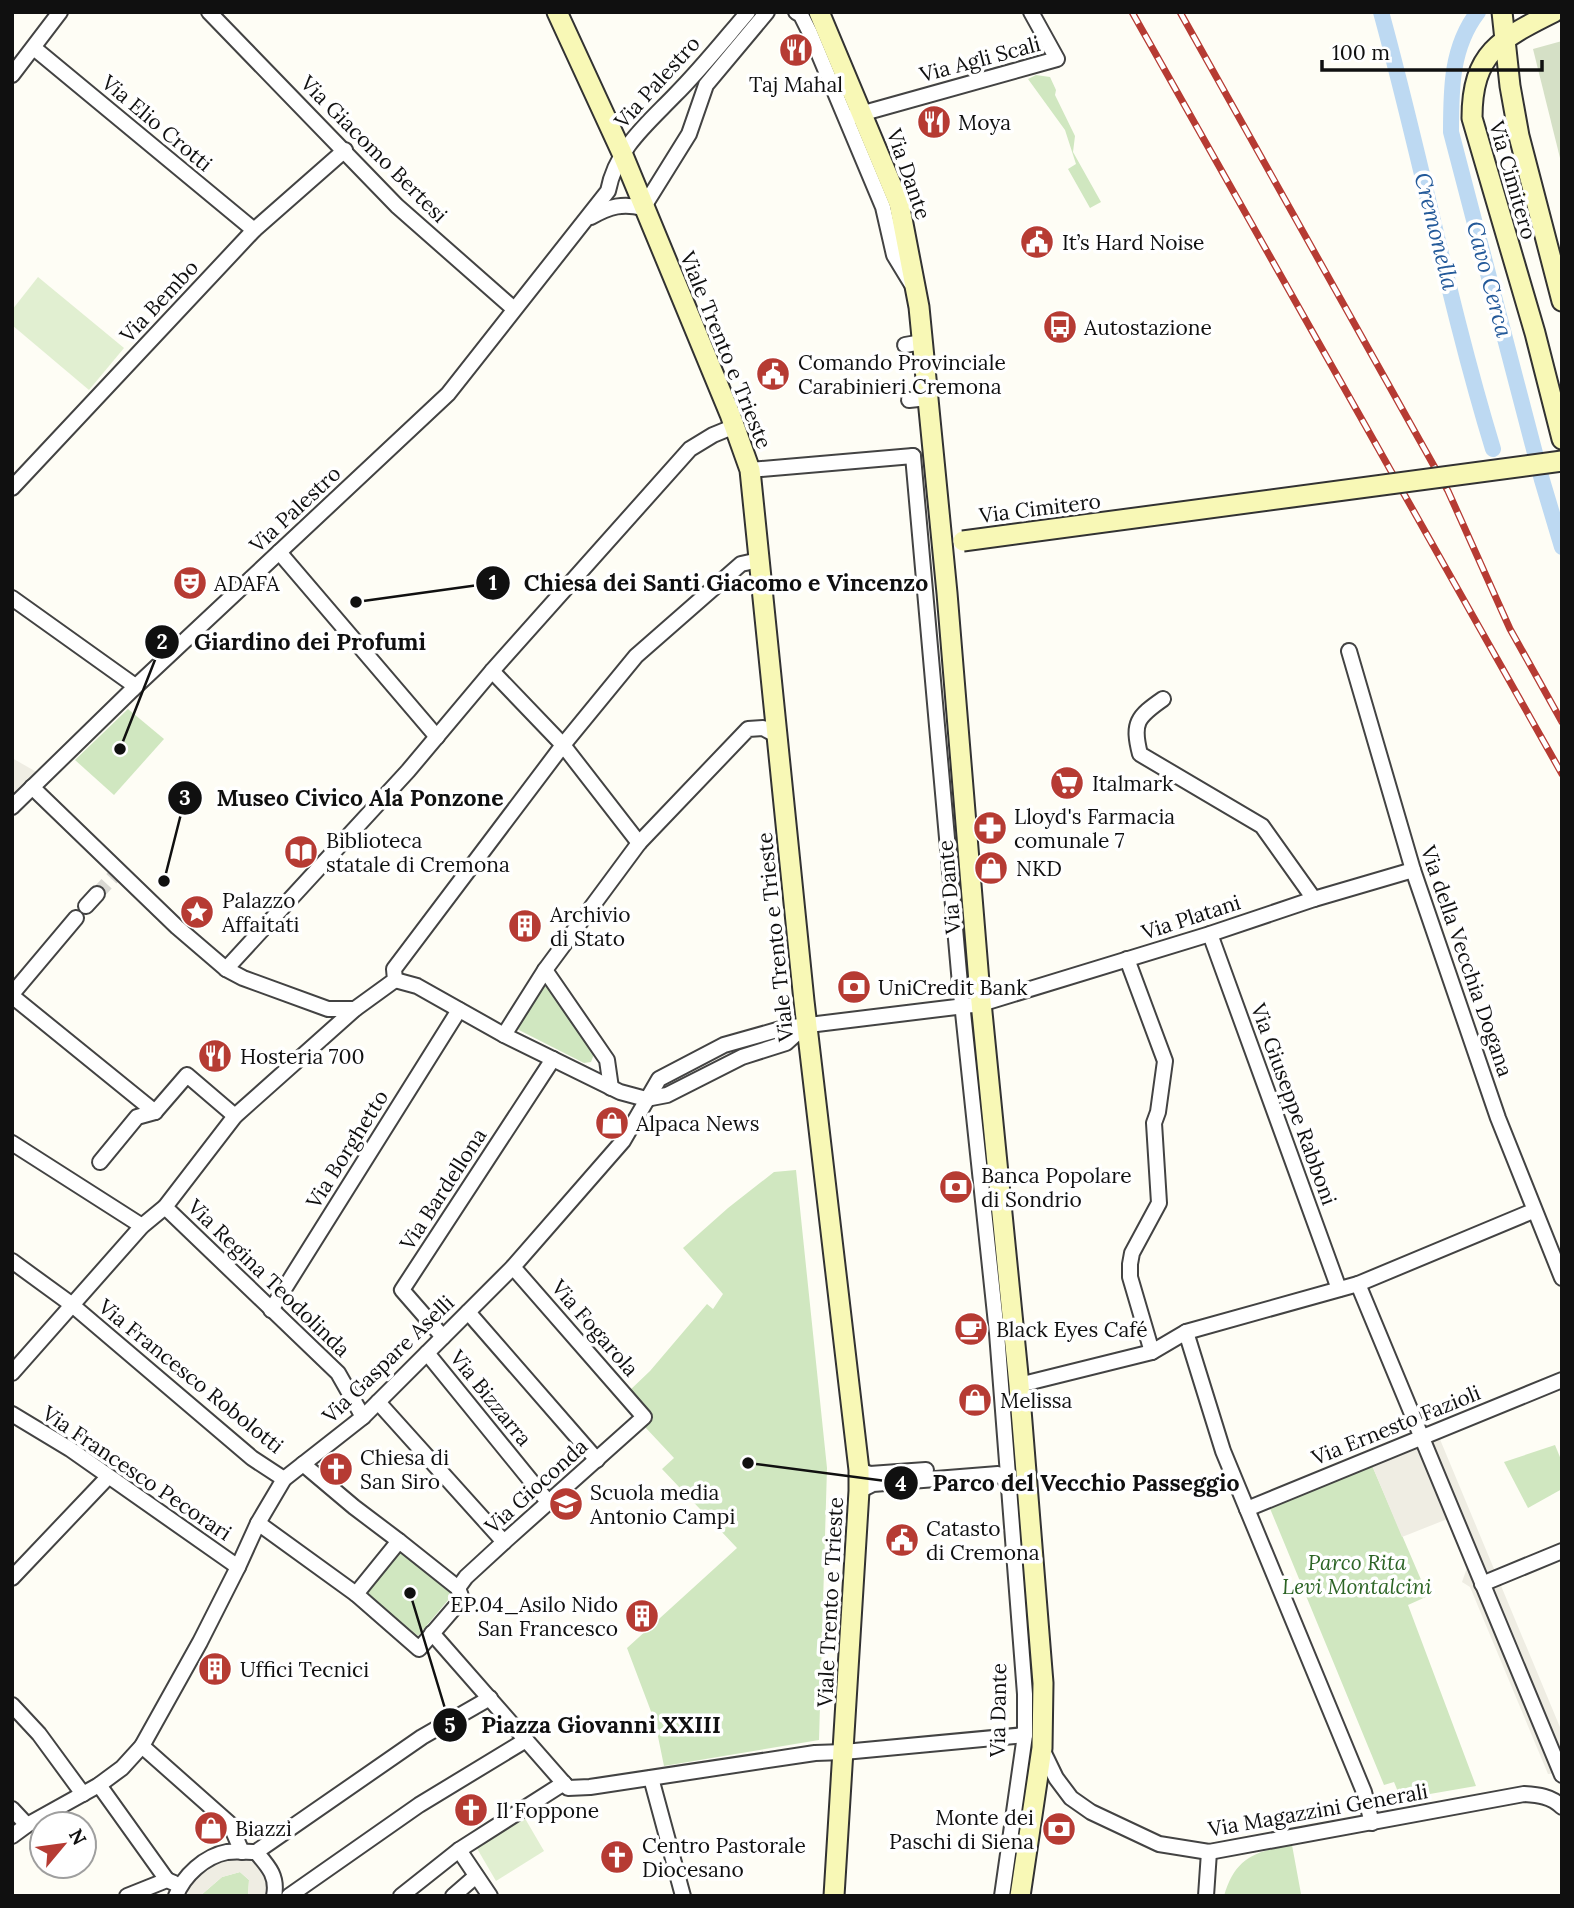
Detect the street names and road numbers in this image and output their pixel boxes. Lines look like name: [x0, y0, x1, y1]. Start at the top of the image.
street label: Via Palestro: [608, 30, 706, 135]
street label: Via Agli Scali: [916, 30, 1043, 88]
street label: Via Elio Crotti: [95, 68, 218, 177]
street label: Via Giacomo Bertesi: [294, 69, 453, 228]
street label: Via Cimitero: [1483, 117, 1543, 242]
street label: Via Dante: [881, 124, 937, 223]
street label: Viale Trento e Trieste: [674, 247, 778, 453]
street label: Via Bembo: [113, 254, 204, 349]
street label: Via Palestro: [243, 460, 346, 559]
street label: Via Cimitero: [977, 487, 1102, 529]
street label: Viale Trento e Trieste: [751, 831, 800, 1044]
street label: Via Dante: [931, 839, 967, 936]
street label: Via della Vecchia Dogana: [1414, 841, 1519, 1080]
street label: Via Platani: [1137, 888, 1244, 946]
street label: Via Giuseppe Rabboni: [1245, 999, 1343, 1209]
street label: Via Borghetto: [299, 1085, 394, 1214]
street label: Via Bardellona: [393, 1123, 492, 1256]
street label: Via Regina Teodolinda: [181, 1193, 356, 1363]
street label: Via Fogarola: [545, 1273, 644, 1382]
street label: Via Gaspare Aselli: [316, 1289, 460, 1429]
street label: Via Francesco Robolotti: [92, 1292, 289, 1459]
street label: Via Bizzarra: [444, 1344, 538, 1452]
street label: Via Ernesto Fazioli: [1307, 1379, 1484, 1472]
street label: Via Francesco Pecorari: [36, 1399, 237, 1546]
street label: Via Gioconda: [478, 1433, 593, 1540]
street label: Viale Trento e Trieste: [811, 1496, 849, 1709]
street label: Via Dante: [984, 1663, 1012, 1758]
street label: Via Magazzini Generali: [1205, 1777, 1430, 1843]

